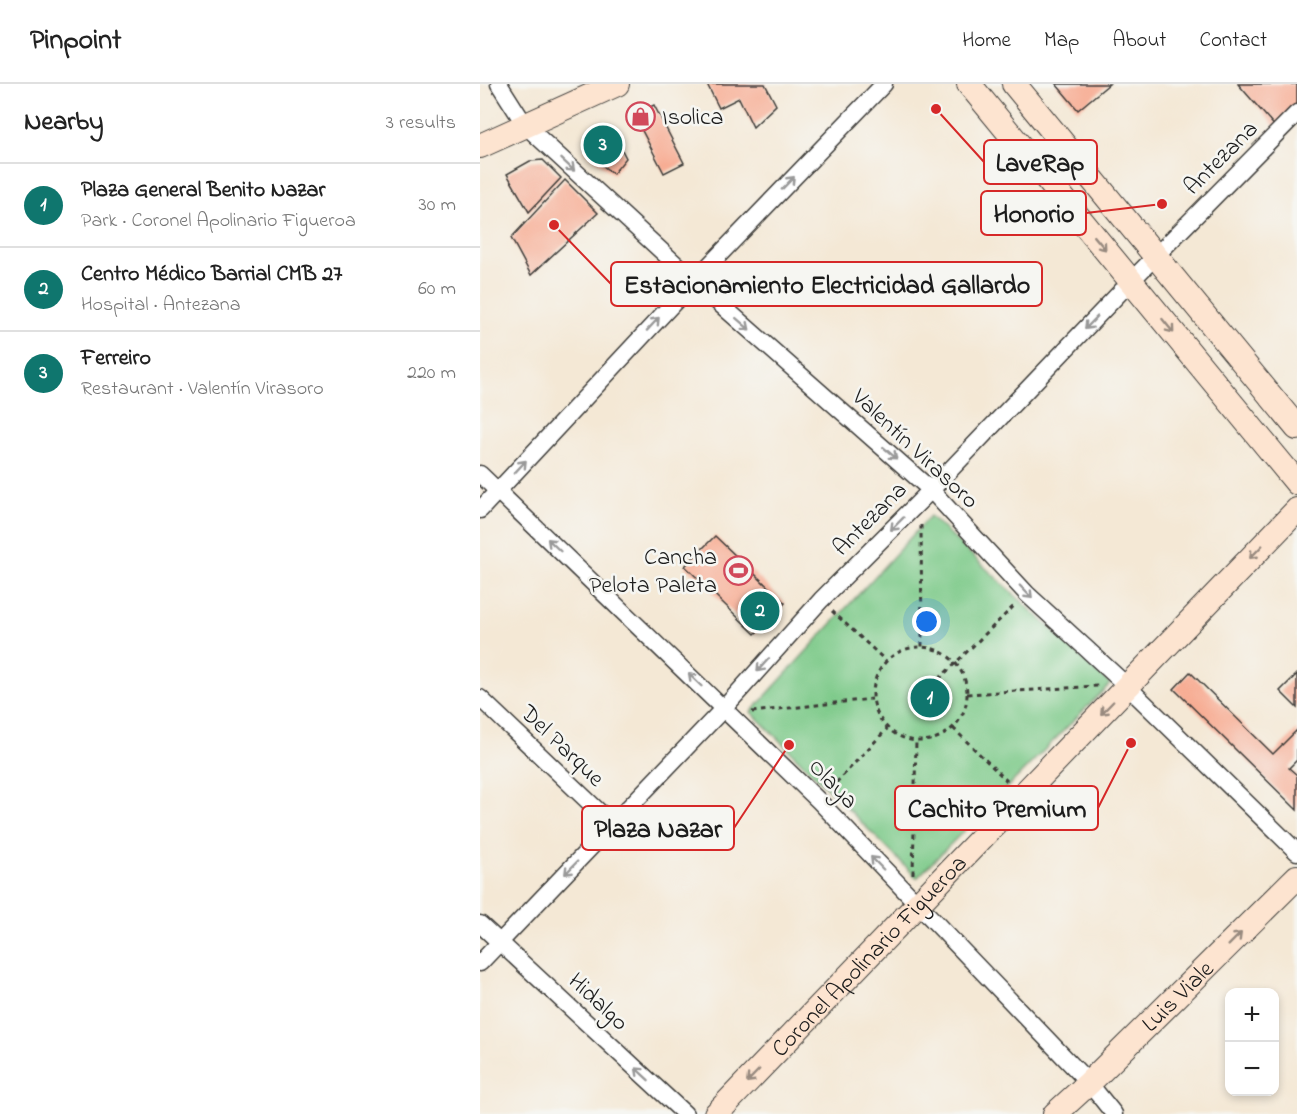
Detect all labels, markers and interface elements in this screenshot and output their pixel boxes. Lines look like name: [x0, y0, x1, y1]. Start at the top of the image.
text: Pinpoint: [30, 21, 121, 62]
text: Home: [962, 26, 1011, 56]
text: Map: [1044, 26, 1079, 56]
text: About: [1112, 26, 1166, 56]
text: Contact: [1199, 26, 1267, 56]
shop icon: Isolica: [625, 100, 657, 132]
place label: Isolica: [662, 101, 724, 136]
text: Nearby: [24, 104, 103, 142]
text: 3 results: [386, 109, 456, 138]
street label: Antezana: [1176, 113, 1267, 204]
pin: 3: [584, 122, 622, 168]
callout: LaveRap: [984, 140, 1097, 184]
text: LaveRap: [996, 146, 1084, 184]
one-way arrow: [560, 158, 575, 172]
text: Plaza General Benito Nazar: [81, 175, 325, 207]
one-way arrow: [780, 176, 795, 191]
text: 1: [40, 191, 47, 220]
text: 30 m: [419, 191, 456, 220]
callout: Honorio: [981, 191, 1086, 235]
text: Honorio: [993, 197, 1075, 235]
text: Park · Coronel Apolinario Figueroa: [81, 207, 356, 236]
one-way arrow: [1093, 234, 1106, 250]
text: Centro Médico Barrial CMB 27: [81, 259, 342, 291]
callout: Estacionamiento Electricidad Gallardo: [611, 262, 1042, 306]
text: Estacionamiento Electricidad Gallardo: [624, 268, 1030, 306]
text: 2: [39, 275, 48, 304]
text: 60 m: [418, 275, 456, 304]
text: Hospital · Antezana: [81, 291, 241, 320]
one-way arrow: [1084, 315, 1098, 330]
one-way arrow: [646, 317, 660, 332]
one-way arrow: [735, 317, 750, 331]
one-way arrow: [1162, 318, 1175, 334]
text: Ferreiro: [81, 343, 151, 375]
text: 3: [39, 359, 48, 388]
text: 220 m: [407, 359, 456, 388]
text: Restaurant · Valentín Virasoro: [81, 375, 324, 404]
street label: Valentín Virasoro: [842, 381, 986, 518]
one-way arrow: [882, 446, 897, 460]
one-way arrow: [513, 460, 527, 475]
street label: Antezana: [825, 474, 916, 565]
one-way arrow: [890, 517, 905, 531]
one-way arrow: [547, 538, 562, 552]
place label: Cancha Pelota Paleta: [589, 541, 717, 604]
one-way arrow: [1249, 545, 1264, 560]
sports icon: Cancha Pelota Paleta: [722, 554, 754, 586]
one-way arrow: [1018, 585, 1033, 600]
pin: 2: [740, 588, 780, 634]
your location: [912, 607, 941, 636]
one-way arrow: [756, 657, 770, 672]
one-way arrow: [687, 673, 702, 687]
pin: 1: [910, 676, 950, 720]
street label: Del Parque: [510, 697, 612, 796]
one-way arrow: [1099, 700, 1114, 715]
street label: Olaya: [798, 751, 865, 819]
callout: Cachito Premium: [895, 786, 1098, 830]
text: Cachito Premium: [908, 792, 1086, 830]
callout: Plaza Nazar: [582, 806, 734, 850]
text: Plaza Nazar: [594, 812, 723, 850]
street label: Coronel Apolinario Figueroa: [764, 848, 976, 1066]
one-way arrow: [870, 855, 884, 870]
one-way arrow: [564, 861, 579, 876]
one-way arrow: [1228, 931, 1243, 946]
street label: Luis Viale: [1135, 953, 1223, 1042]
street label: Hidalgo: [559, 965, 636, 1040]
map controls: [1225, 988, 1279, 1096]
button: +: [1225, 988, 1279, 1042]
button: −: [1225, 1042, 1279, 1096]
one-way arrow: [635, 1067, 650, 1081]
one-way arrow: [746, 1068, 761, 1083]

